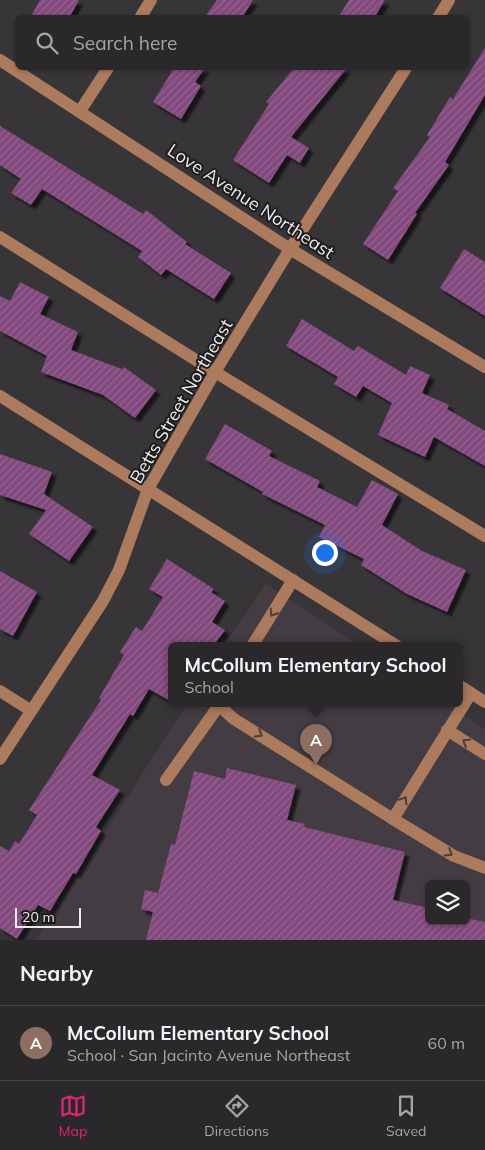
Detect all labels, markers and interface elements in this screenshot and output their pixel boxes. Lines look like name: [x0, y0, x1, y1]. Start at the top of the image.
search box: [15, 15, 470, 70]
icon: search: [33, 29, 61, 57]
text: Search here: [73, 31, 177, 55]
street label: Love Avenue Northeast: [163, 138, 339, 264]
street label: Betts Street Northeast: [125, 315, 237, 487]
your location: [312, 540, 338, 566]
one-way arrow: [269, 608, 279, 617]
popup: [168, 642, 463, 707]
text: McCollum Elementary School: [184, 653, 447, 677]
text: School: [184, 677, 234, 697]
pin: A: [300, 724, 332, 765]
one-way arrow: [254, 728, 263, 738]
one-way arrow: [463, 739, 472, 748]
one-way arrow: [398, 796, 408, 805]
one-way arrow: [444, 847, 453, 856]
map controls: [425, 880, 470, 925]
button: layers: [425, 880, 470, 925]
scale bar: [15, 905, 81, 928]
text: 20 m: [22, 908, 55, 926]
text: Nearby: [20, 960, 93, 986]
text: McCollum Elementary School: [67, 1021, 329, 1045]
text: A: [30, 1033, 42, 1053]
text: 60 m: [428, 1033, 465, 1053]
text: School · San Jacinto Avenue Northeast: [67, 1045, 350, 1065]
tab: Map: [59, 1092, 87, 1140]
tab: Directions: [204, 1092, 269, 1140]
tab: Saved: [386, 1092, 426, 1140]

